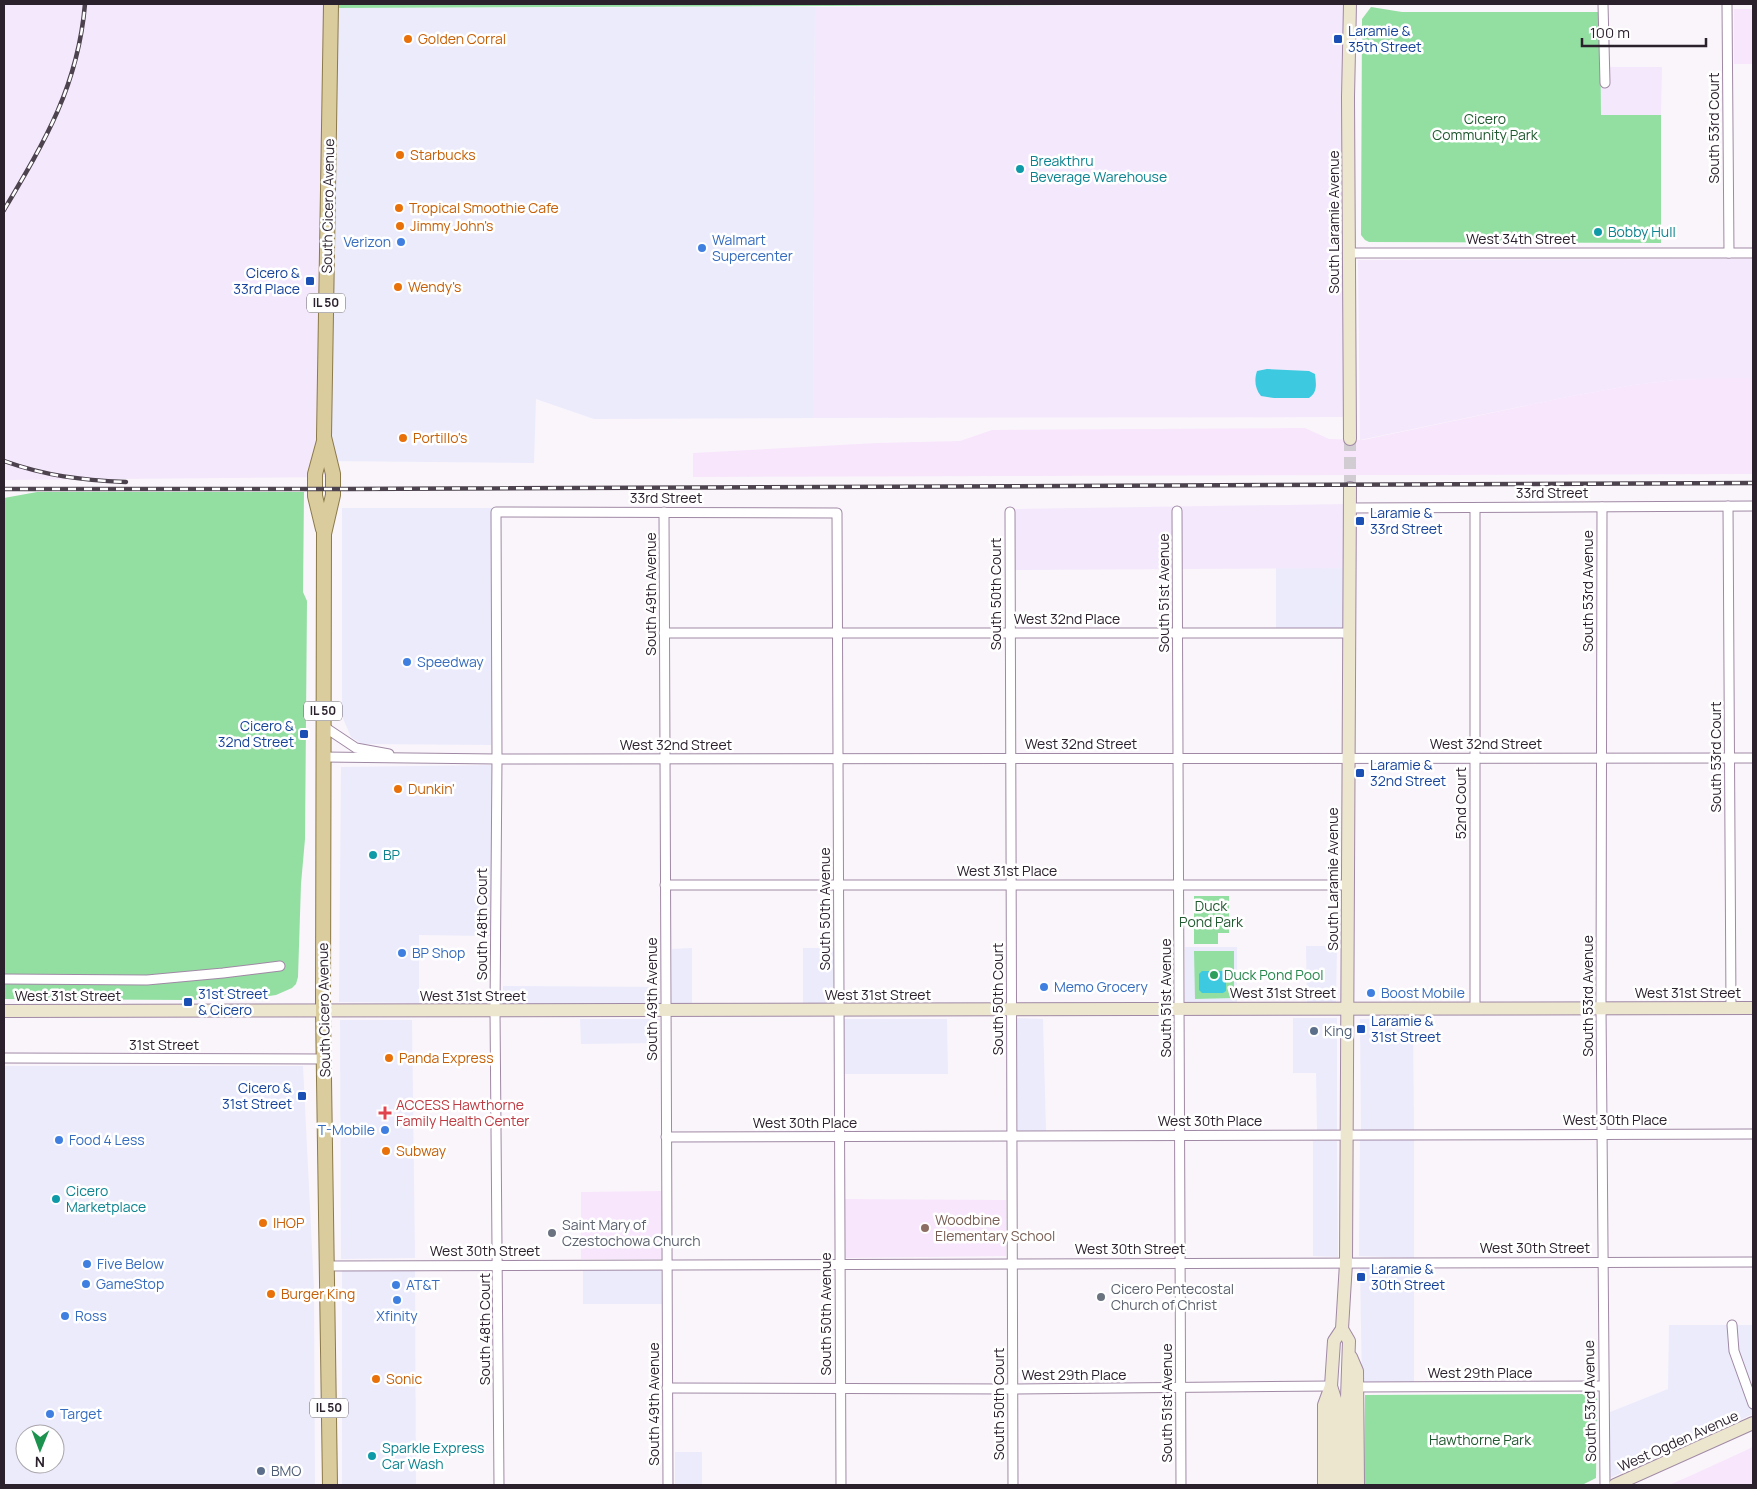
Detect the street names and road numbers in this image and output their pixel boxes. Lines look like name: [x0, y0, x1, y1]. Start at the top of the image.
street label: South 53rd Court: [1704, 72, 1723, 184]
street label: South Cicero Avenue: [317, 138, 338, 274]
street label: South Laramie Avenue: [1324, 150, 1343, 294]
street label: West 34th Street: [1466, 229, 1576, 248]
road number: IL 50: [307, 294, 345, 312]
street label: 33rd Street: [1516, 483, 1589, 502]
street label: 33rd Street: [630, 488, 703, 507]
street label: South 53rd Avenue: [1578, 530, 1597, 652]
street label: South 49th Avenue: [641, 532, 660, 656]
street label: South 51st Avenue: [1154, 533, 1173, 653]
street label: South 50th Court: [986, 537, 1005, 650]
street label: West 32nd Place: [1014, 609, 1120, 628]
road number: IL 50: [304, 701, 342, 720]
street label: South 53rd Court: [1706, 701, 1725, 813]
street label: West 32nd Street: [1025, 734, 1138, 753]
street label: West 32nd Street: [1430, 734, 1543, 753]
street label: West 32nd Street: [620, 735, 733, 754]
street label: 52nd Court: [1451, 766, 1470, 839]
street label: South Laramie Avenue: [1323, 807, 1342, 951]
street label: South 50th Avenue: [815, 847, 834, 971]
street label: West 31st Place: [957, 861, 1057, 880]
street label: South 48th Court: [472, 867, 491, 980]
street label: South 53rd Avenue: [1578, 935, 1597, 1057]
street label: South 49th Avenue: [642, 937, 661, 1061]
street label: South 51st Avenue: [1156, 938, 1175, 1058]
street label: South Cicero Avenue: [313, 942, 334, 1078]
street label: South 50th Court: [988, 942, 1007, 1055]
street label: West 31st Street: [1230, 983, 1337, 1002]
street label: West 31st Street: [1635, 983, 1742, 1002]
street label: West 31st Street: [825, 985, 932, 1004]
street label: West 31st Street: [15, 986, 122, 1005]
street label: West 31st Street: [420, 986, 527, 1005]
street label: 31st Street: [129, 1035, 199, 1054]
street label: West 30th Place: [1563, 1110, 1667, 1129]
street label: West 30th Place: [1158, 1111, 1262, 1130]
street label: West 30th Place: [753, 1113, 857, 1132]
street label: West 30th Street: [1480, 1238, 1591, 1257]
street label: West 30th Street: [1075, 1239, 1186, 1258]
street label: West 30th Street: [430, 1241, 541, 1260]
street label: South 50th Avenue: [816, 1252, 835, 1376]
street label: South 48th Court: [475, 1272, 494, 1385]
street label: South 53rd Avenue: [1579, 1340, 1600, 1462]
street label: South 49th Avenue: [644, 1342, 663, 1466]
street label: South 51st Avenue: [1157, 1343, 1176, 1463]
street label: South 50th Court: [989, 1347, 1008, 1460]
street label: West 29th Place: [1428, 1363, 1532, 1382]
street label: West 29th Place: [1022, 1365, 1126, 1384]
road number: IL 50: [310, 1399, 348, 1418]
street label: West Ogden Avenue: [1615, 1405, 1741, 1476]

